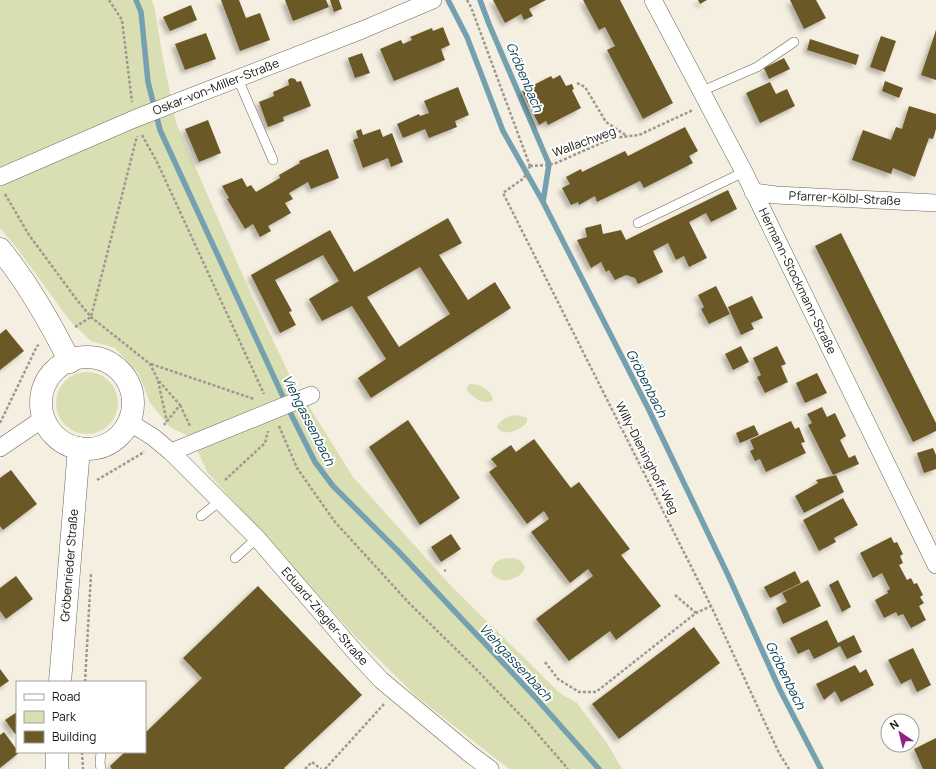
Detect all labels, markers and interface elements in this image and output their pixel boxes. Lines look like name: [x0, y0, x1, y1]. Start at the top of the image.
water label: Gröbenbach: [502, 39, 548, 116]
street label: Oskar-von-Miller-Straße: [150, 54, 281, 119]
street label: Wallachweg: [550, 122, 618, 161]
street label: Pfarrer-Kölbl-Straße: [788, 187, 901, 209]
street label: Hermann-Stockmann-Straße: [755, 205, 841, 357]
water label: Gröbenbach: [622, 346, 672, 421]
water label: Viehgassenbach: [278, 372, 340, 470]
street label: Willy-Dieninghoff-Weg: [612, 399, 683, 517]
street label: Gröbenrieder Straße: [56, 508, 82, 622]
street label: Eduard-Ziegler-Straße: [278, 563, 372, 669]
water label: Viehgassenbach: [475, 619, 557, 705]
water label: Gröbenbach: [762, 638, 811, 713]
legend: [16, 681, 146, 753]
text: Road: [52, 688, 80, 705]
text: Park: [52, 708, 77, 725]
north arrow: [880, 713, 920, 753]
text: N: [886, 716, 902, 733]
text: Building: [52, 728, 96, 745]

